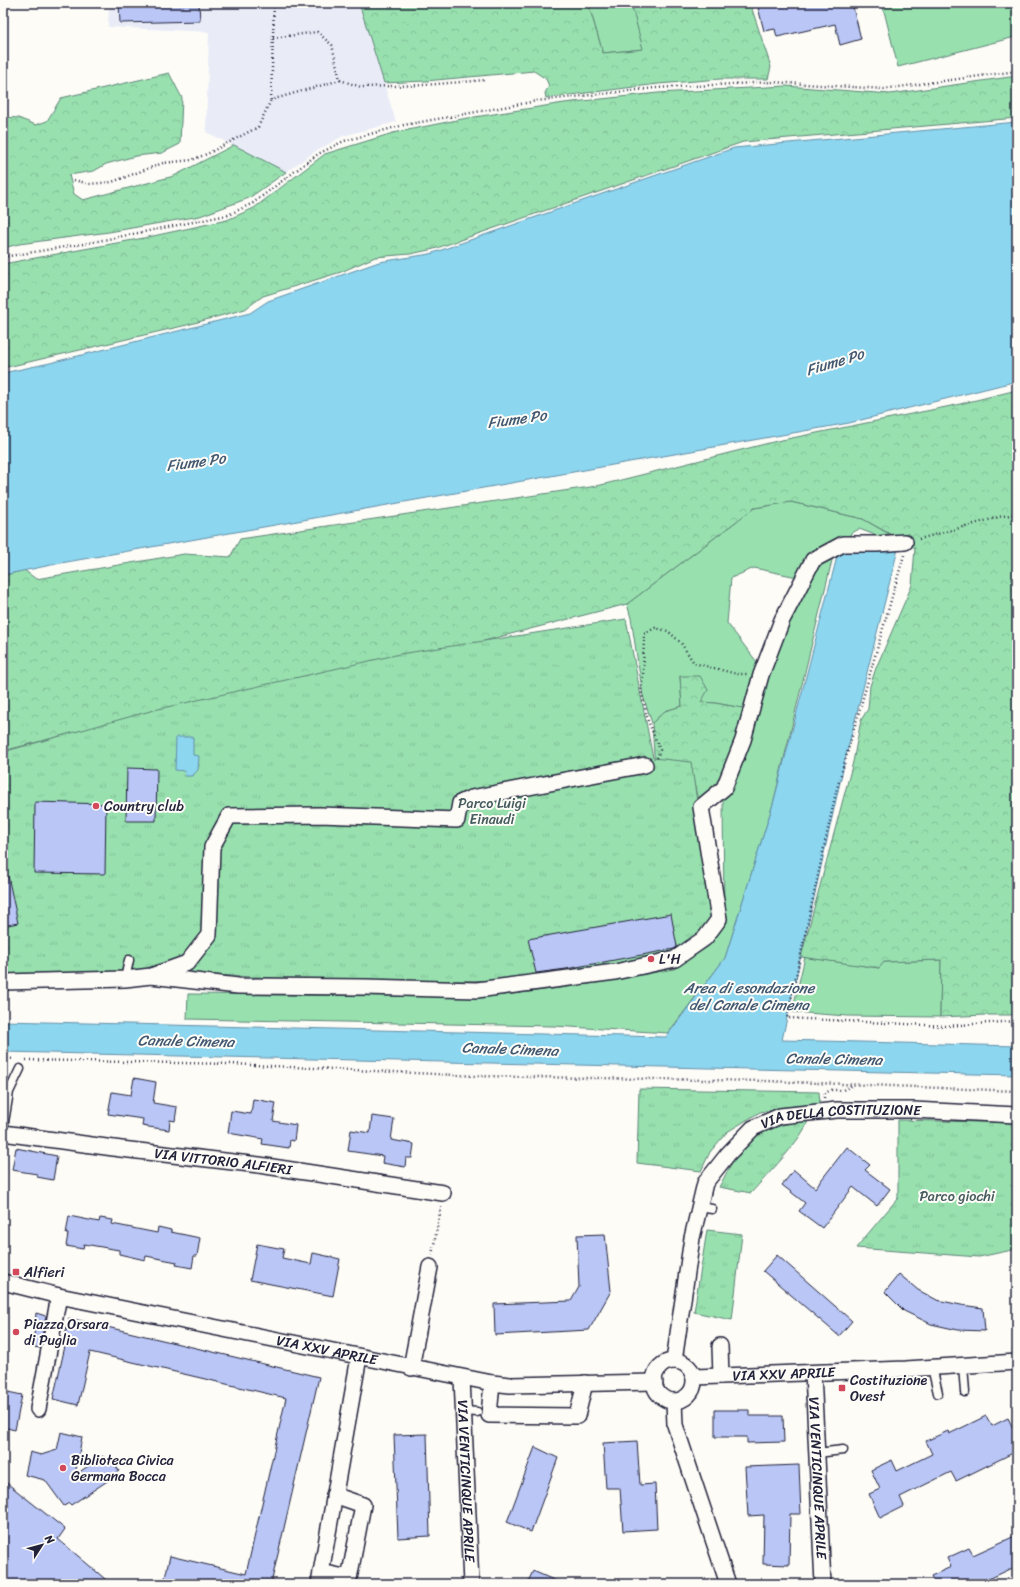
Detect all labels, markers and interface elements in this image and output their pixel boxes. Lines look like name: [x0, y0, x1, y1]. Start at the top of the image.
water label: Fiume Po: [803, 340, 869, 383]
water label: Fiume Po: [486, 402, 550, 436]
water label: Fiume Po: [165, 445, 229, 479]
park label: Parco Luigi Einaudi: [458, 791, 527, 832]
place label: Country club: [104, 794, 184, 819]
marker: Country club: [91, 801, 101, 811]
place label: L'H: [659, 947, 681, 972]
marker: L'H: [646, 954, 656, 964]
water label: Area di esondazione del Canale Cimena: [683, 975, 816, 1018]
water label: Canale Cimena: [138, 1027, 236, 1055]
water label: Canale Cimena: [461, 1034, 560, 1064]
water label: Canale Cimena: [786, 1045, 884, 1073]
street label: VIA DELLA COSTITUZIONE: [757, 1098, 923, 1136]
street label: VIA VITTORIO ALFIERI: [153, 1141, 295, 1183]
park label: Parco giochi: [919, 1184, 996, 1209]
place label: Alfieri: [23, 1260, 65, 1285]
marker: Alfieri: [11, 1267, 21, 1277]
place label: Piazza Orsara di Puglia: [24, 1312, 109, 1353]
marker: Piazza Orsara di Puglia: [11, 1327, 21, 1337]
street label: VIA XXV APRILE: [274, 1328, 381, 1373]
street label: VIA XXV APRILE: [732, 1360, 837, 1389]
place label: Costituzione Ovest: [850, 1368, 928, 1409]
marker: Costituzione Ovest: [837, 1383, 847, 1393]
street label: VIA VENTICINQUE APRILE: [801, 1396, 834, 1561]
street label: VIA VENTICINQUE APRILE: [450, 1399, 482, 1564]
place label: Biblioteca Civica Germana Bocca: [71, 1448, 175, 1489]
marker: Biblioteca Civica Germana Bocca: [58, 1463, 68, 1473]
north arrow: [22, 1525, 62, 1565]
text: N: [39, 1530, 60, 1548]

